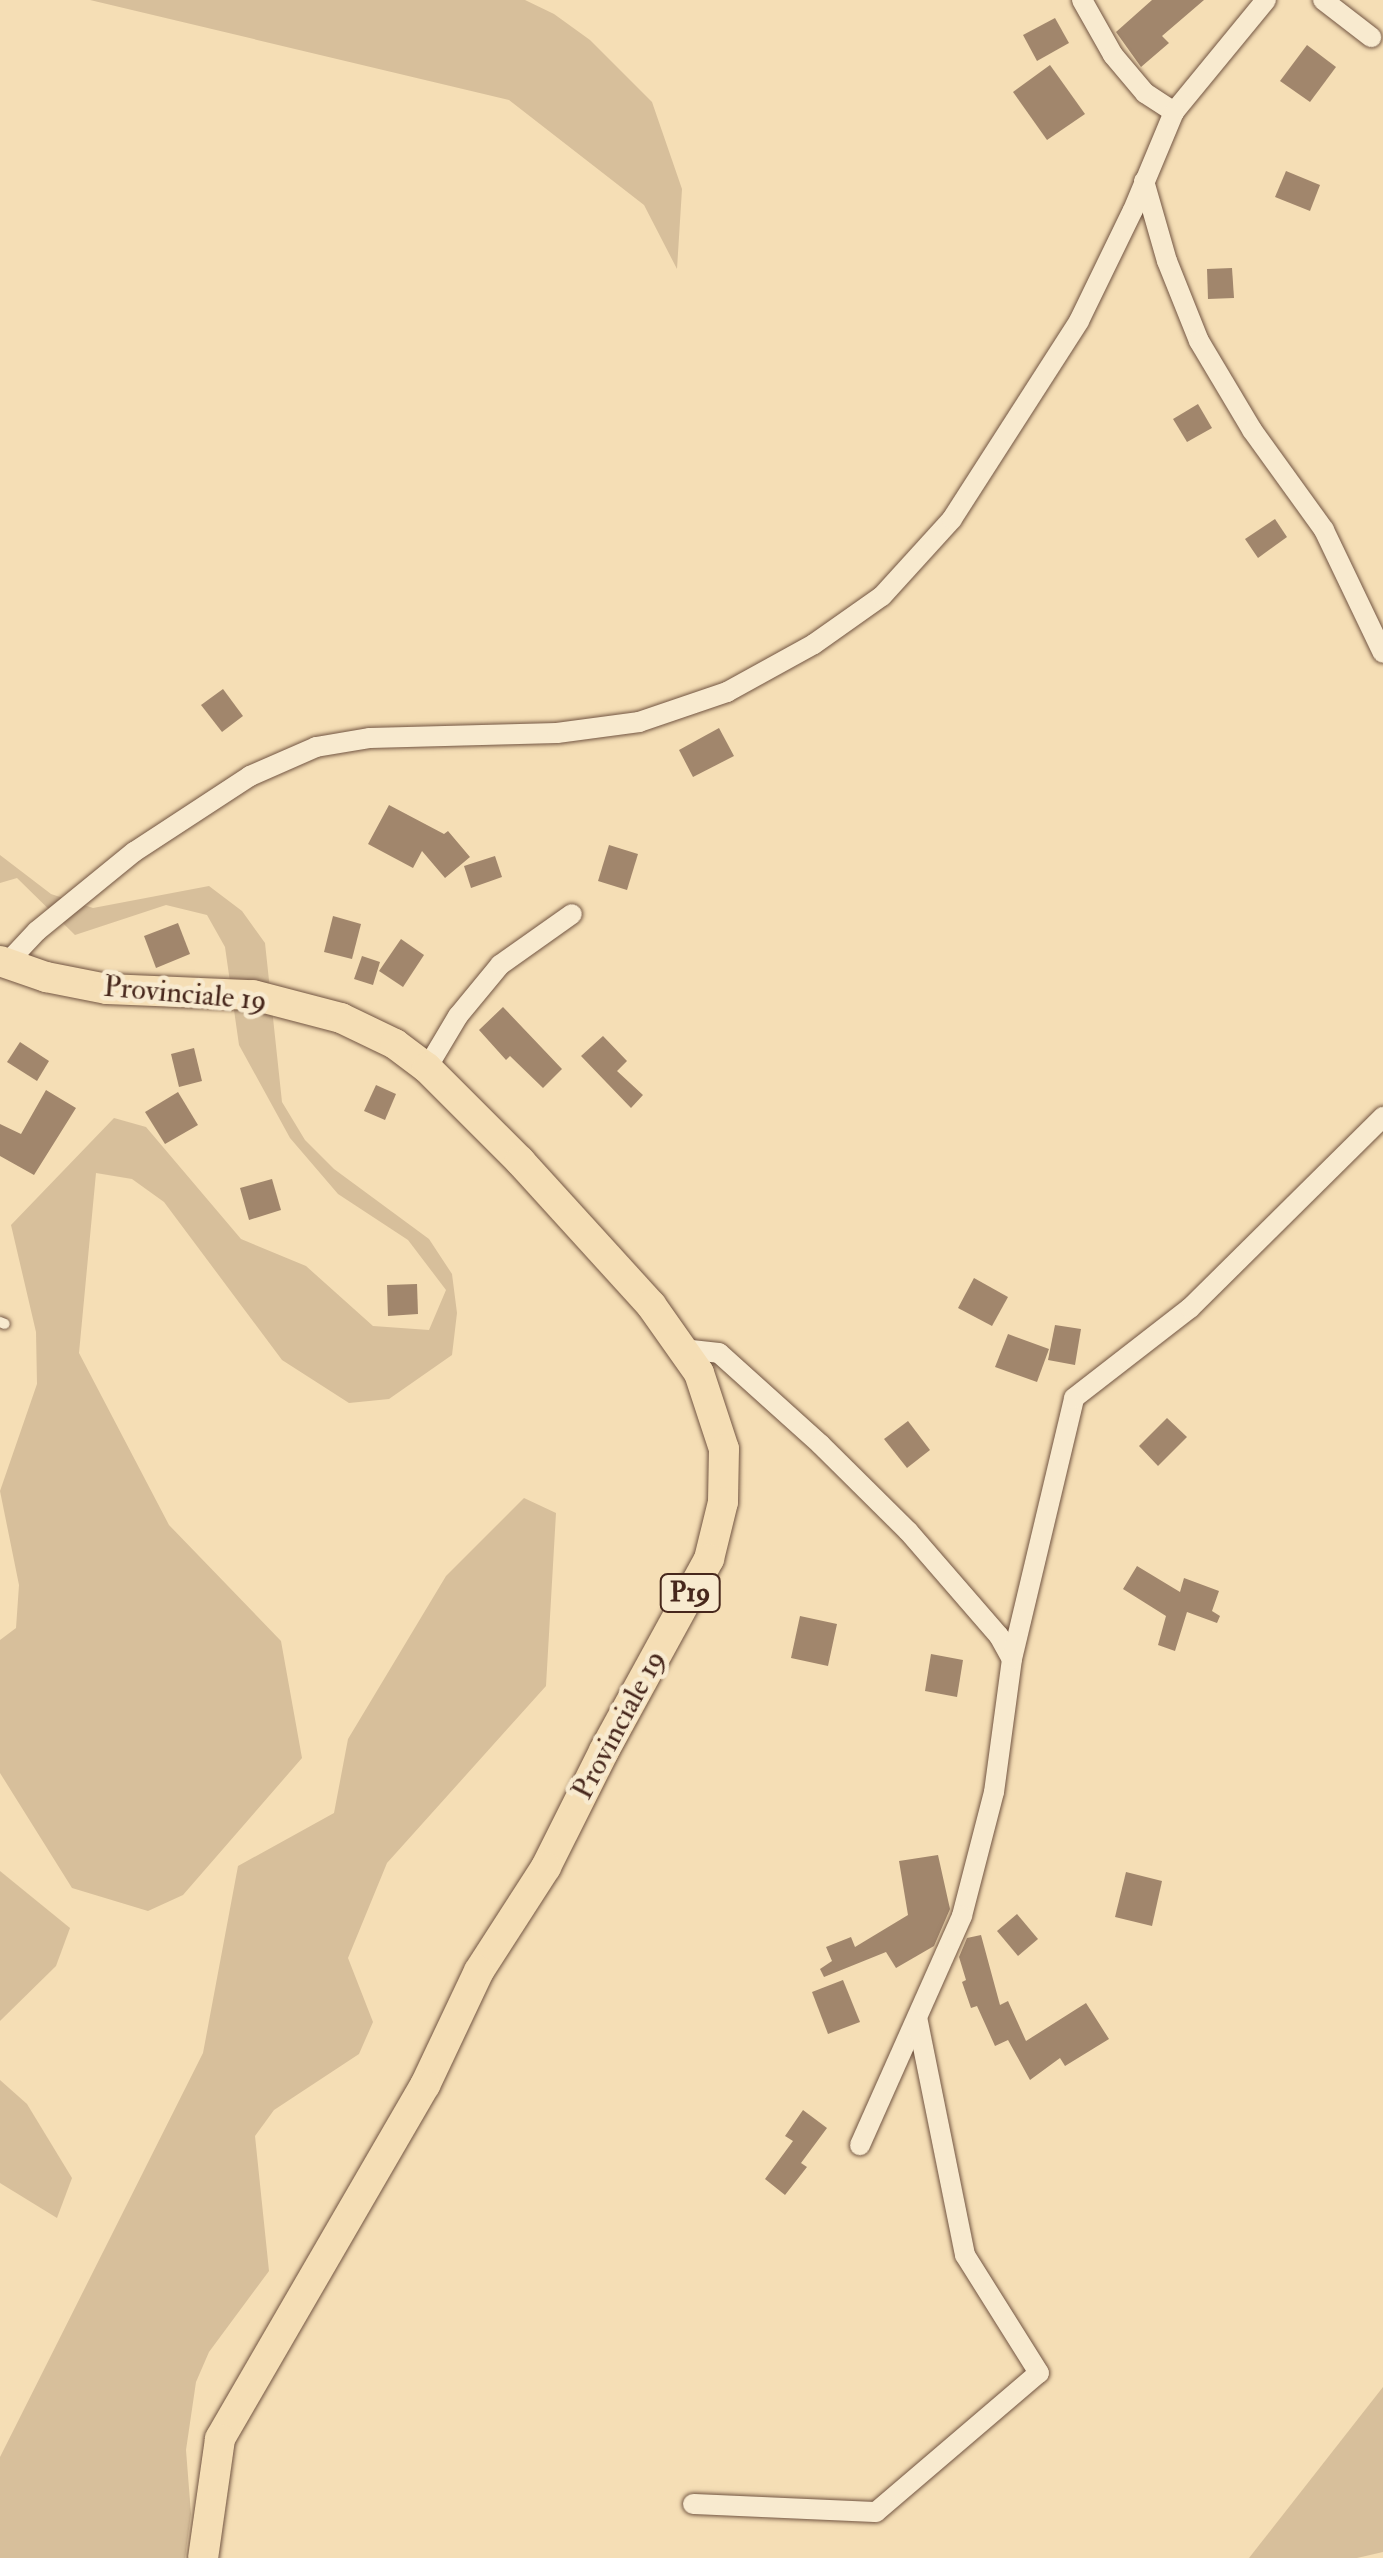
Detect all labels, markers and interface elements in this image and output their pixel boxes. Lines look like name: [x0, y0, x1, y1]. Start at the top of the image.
street label: Provinciale 19: [102, 969, 268, 1019]
road number: P19: [658, 1570, 722, 1616]
street label: Provinciale 19: [565, 1644, 673, 1806]

